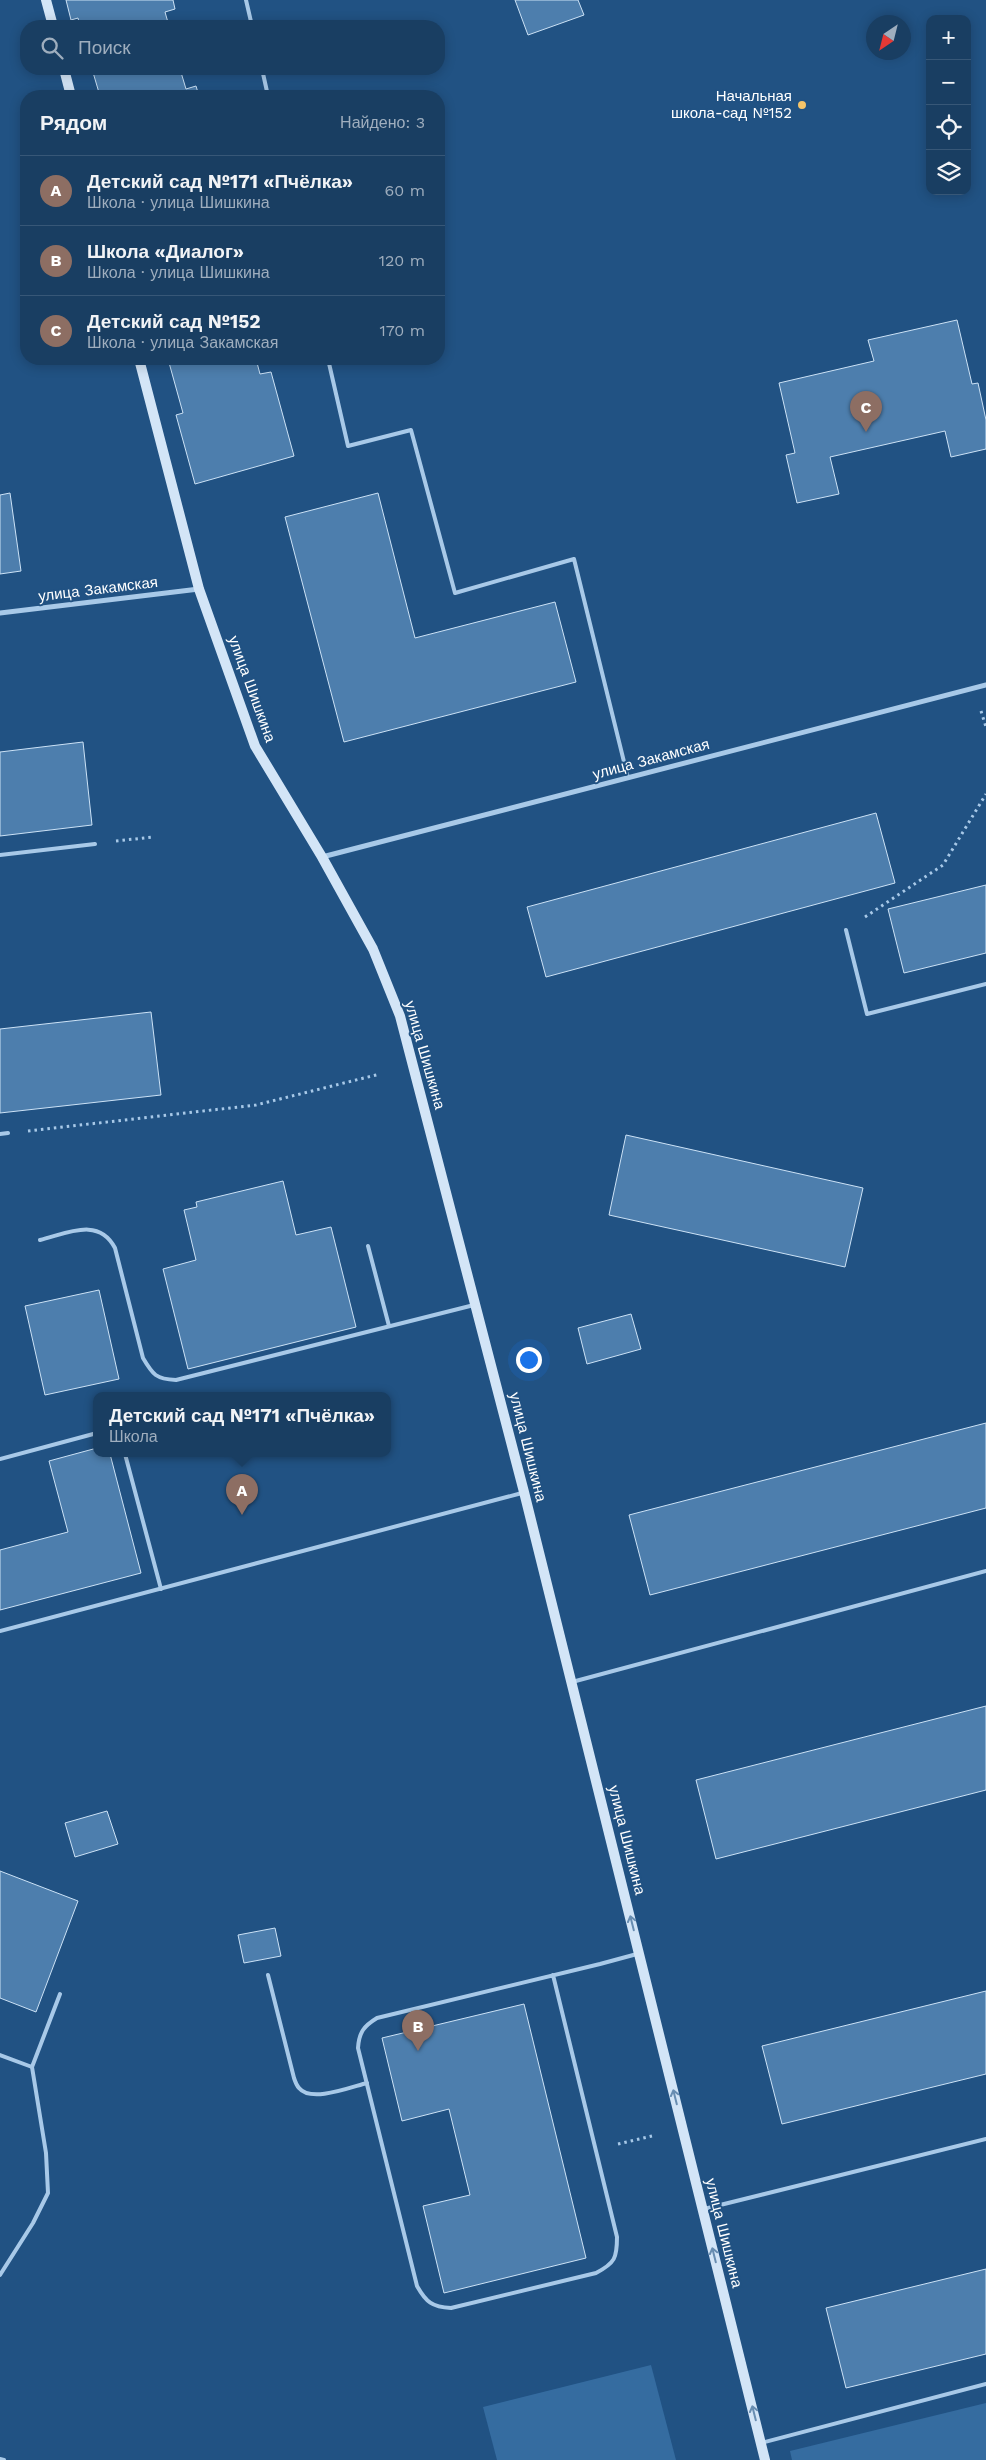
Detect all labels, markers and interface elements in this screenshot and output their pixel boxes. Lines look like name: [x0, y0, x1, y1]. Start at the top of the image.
north arrow: [866, 15, 911, 60]
map controls: [926, 15, 971, 195]
button: +: [926, 15, 971, 60]
search box: [20, 20, 445, 75]
icon: search: [38, 34, 66, 62]
text: Поиск: [78, 36, 131, 59]
button: −: [926, 60, 971, 105]
place label: Начальная школа-сад №152: [671, 87, 792, 122]
marker: Начальная школа-сад №152: [796, 99, 808, 111]
button: locate: [926, 105, 971, 150]
text: Рядом: [40, 110, 107, 135]
text: Найдено: 3: [340, 113, 425, 132]
button: layers: [926, 150, 971, 195]
text: Детский сад №171 «Пчёлка»: [87, 170, 353, 193]
text: A: [51, 181, 61, 200]
text: 60 m: [385, 181, 425, 200]
text: Школа · улица Шишкина: [87, 193, 270, 212]
text: Школа «Диалог»: [87, 240, 244, 263]
text: B: [51, 251, 61, 270]
text: 120 m: [379, 251, 425, 270]
text: Школа · улица Шишкина: [87, 263, 270, 282]
text: Детский сад №152: [87, 310, 261, 333]
text: C: [51, 321, 61, 340]
text: 170 m: [379, 321, 425, 340]
text: Школа · улица Закамская: [87, 333, 278, 352]
pin: C: [850, 391, 882, 432]
street label: улица Закамская: [37, 573, 159, 605]
street label: улица Шишкина: [224, 633, 280, 745]
street label: улица Закамская: [591, 735, 711, 783]
street label: улица Шишкина: [401, 999, 449, 1112]
your location: [516, 1347, 542, 1373]
street label: улица Шишкина: [506, 1390, 550, 1504]
popup: [93, 1392, 391, 1457]
text: Детский сад №171 «Пчёлка»: [109, 1404, 375, 1427]
text: Школа: [109, 1427, 158, 1446]
pin: A: [226, 1474, 258, 1515]
street label: улица Шишкина: [605, 1783, 649, 1897]
one-way arrow: [627, 1915, 636, 1931]
pin: B: [402, 2010, 434, 2051]
one-way arrow: [670, 2090, 679, 2106]
street label: улица Шишкина: [702, 2176, 746, 2290]
one-way arrow: [709, 2248, 718, 2264]
one-way arrow: [749, 2405, 758, 2421]

